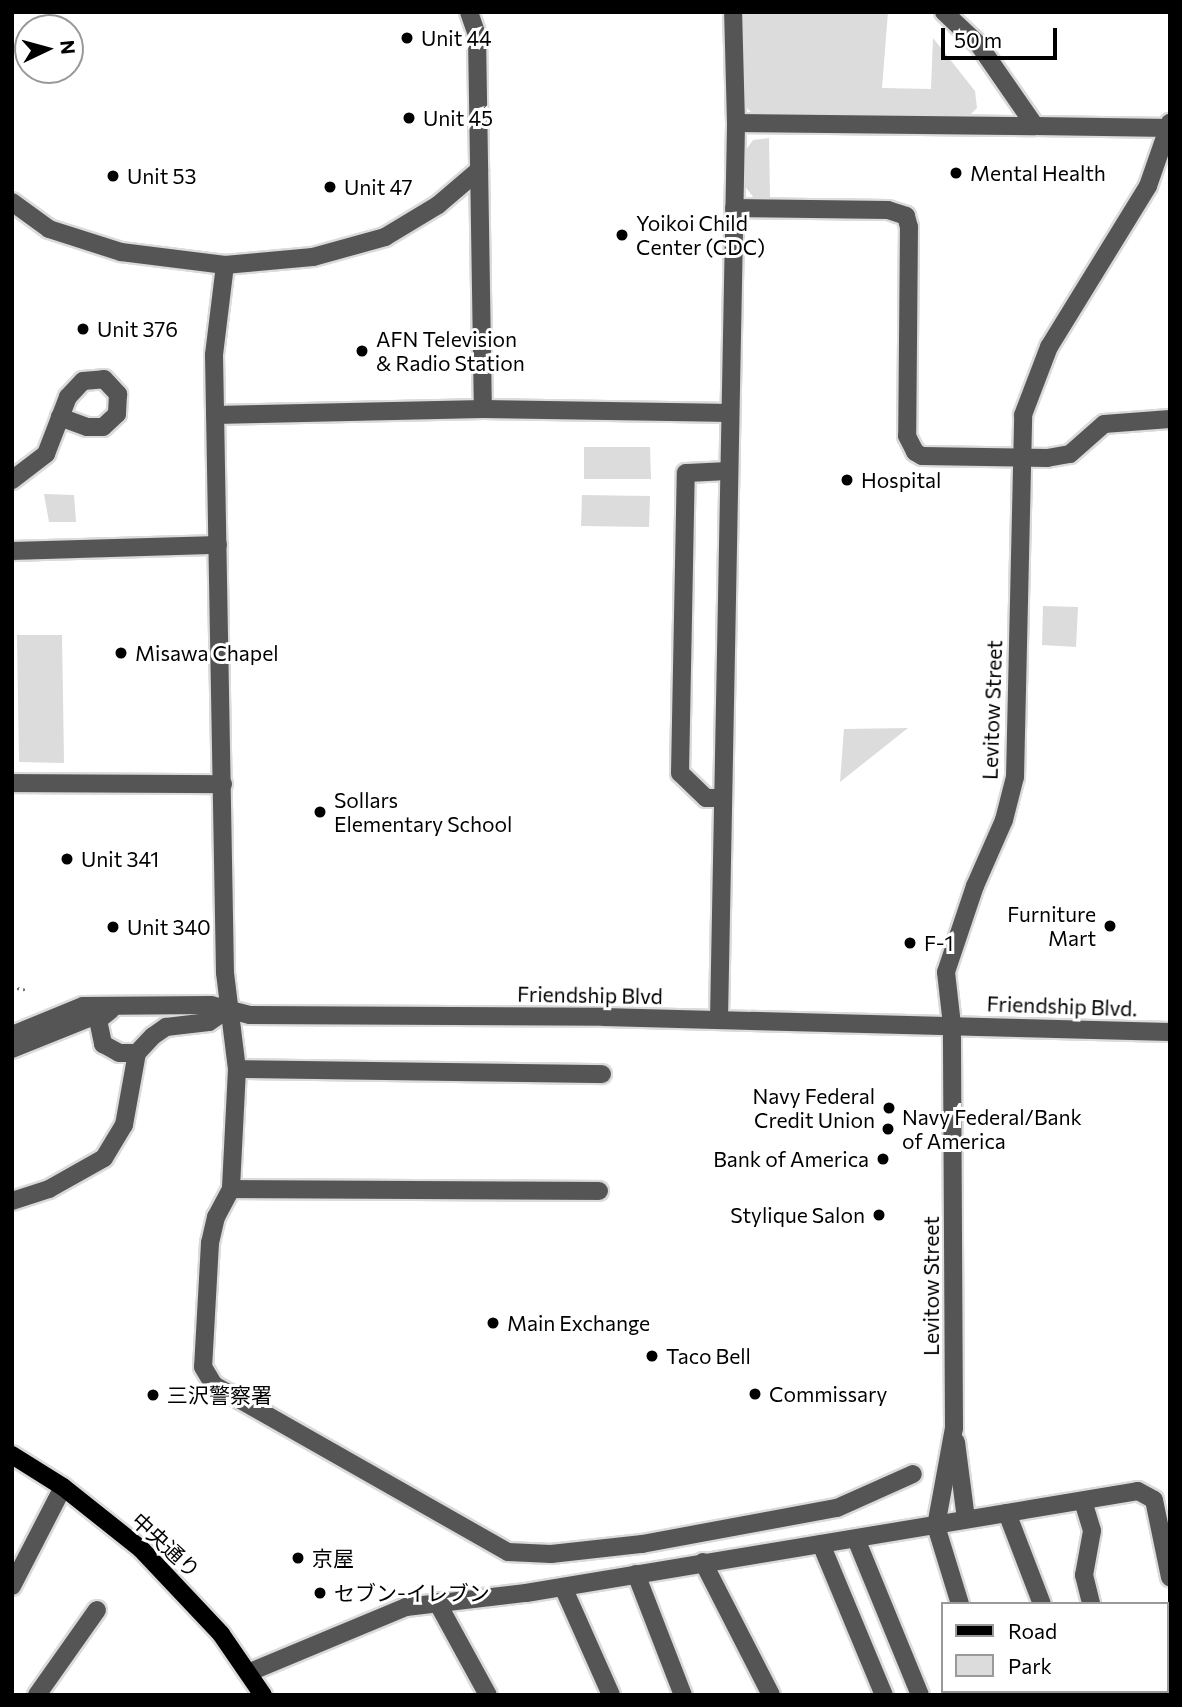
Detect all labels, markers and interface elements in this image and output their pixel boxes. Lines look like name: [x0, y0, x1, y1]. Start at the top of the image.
north arrow: [14, 14, 84, 84]
scale bar: [944, 14, 1060, 58]
place label: Unit 44: [421, 25, 492, 51]
text: 50 m: [954, 27, 1002, 52]
marker: Unit 44: [399, 30, 415, 46]
text: N: [56, 39, 81, 55]
place label: Unit 45: [423, 105, 493, 131]
marker: Unit 45: [401, 110, 417, 126]
place label: Mental Health: [970, 160, 1106, 186]
place label: Unit 53: [127, 163, 196, 189]
marker: Mental Health: [948, 165, 964, 181]
marker: Unit 53: [105, 168, 121, 184]
place label: Unit 47: [344, 174, 413, 200]
marker: Unit 47: [322, 179, 338, 195]
place label: Yoikoi Child Center (CDC): [636, 210, 765, 260]
marker: Yoikoi Child Center (CDC): [614, 227, 630, 243]
place label: Unit 376: [97, 316, 178, 342]
marker: Unit 376: [75, 321, 91, 337]
place label: AFN Television & Radio Station: [376, 326, 525, 376]
marker: AFN Television & Radio Station: [354, 343, 370, 359]
place label: Hospital: [861, 467, 941, 493]
marker: Hospital: [839, 472, 855, 488]
place label: Misawa Chapel: [135, 640, 279, 666]
street label: Levitow Street: [977, 640, 1007, 780]
marker: Misawa Chapel: [113, 645, 129, 661]
place label: Sollars Elementary School: [334, 787, 512, 837]
marker: Sollars Elementary School: [312, 804, 328, 820]
place label: Unit 341: [81, 846, 159, 872]
marker: Unit 341: [59, 851, 75, 867]
place label: Furniture Mart: [1007, 901, 1096, 951]
place label: Unit 340: [127, 914, 211, 940]
marker: Furniture Mart: [1102, 918, 1118, 934]
marker: Unit 340: [105, 919, 121, 935]
place label: F-1: [924, 930, 954, 956]
marker: F-1: [902, 935, 918, 951]
street label: Friendship Blvd: [517, 981, 663, 1009]
street label: Friendship Blvd.: [986, 991, 1138, 1021]
place label: Navy Federal Credit Union: [752, 1083, 875, 1133]
marker: Navy Federal Credit Union: [881, 1100, 897, 1116]
place label: Navy Federal/Bank of America: [902, 1104, 1082, 1154]
marker: Navy Federal/Bank of America: [880, 1121, 896, 1137]
place label: Bank of America: [713, 1146, 869, 1172]
marker: Bank of America: [875, 1151, 891, 1167]
place label: Stylique Salon: [730, 1202, 865, 1228]
marker: Stylique Salon: [871, 1207, 887, 1223]
street label: Levitow Street: [918, 1216, 944, 1356]
place label: Main Exchange: [507, 1310, 650, 1336]
marker: Main Exchange: [485, 1315, 501, 1331]
place label: Taco Bell: [666, 1343, 751, 1369]
marker: Taco Bell: [644, 1348, 660, 1364]
place label: Commissary: [769, 1381, 887, 1407]
place label: 三沢警察署: [167, 1382, 272, 1408]
marker: Commissary: [747, 1386, 763, 1402]
marker: 三沢警察署: [145, 1387, 161, 1403]
street label: 中央通り: [127, 1507, 205, 1583]
place label: 京屋: [312, 1545, 354, 1571]
marker: 京屋: [290, 1550, 306, 1566]
place label: セブン-イレブン: [334, 1580, 490, 1606]
marker: セブン-イレブン: [312, 1585, 328, 1601]
legend: [940, 1602, 1168, 1693]
text: Road: [1008, 1618, 1057, 1643]
text: Park: [1008, 1653, 1052, 1678]

